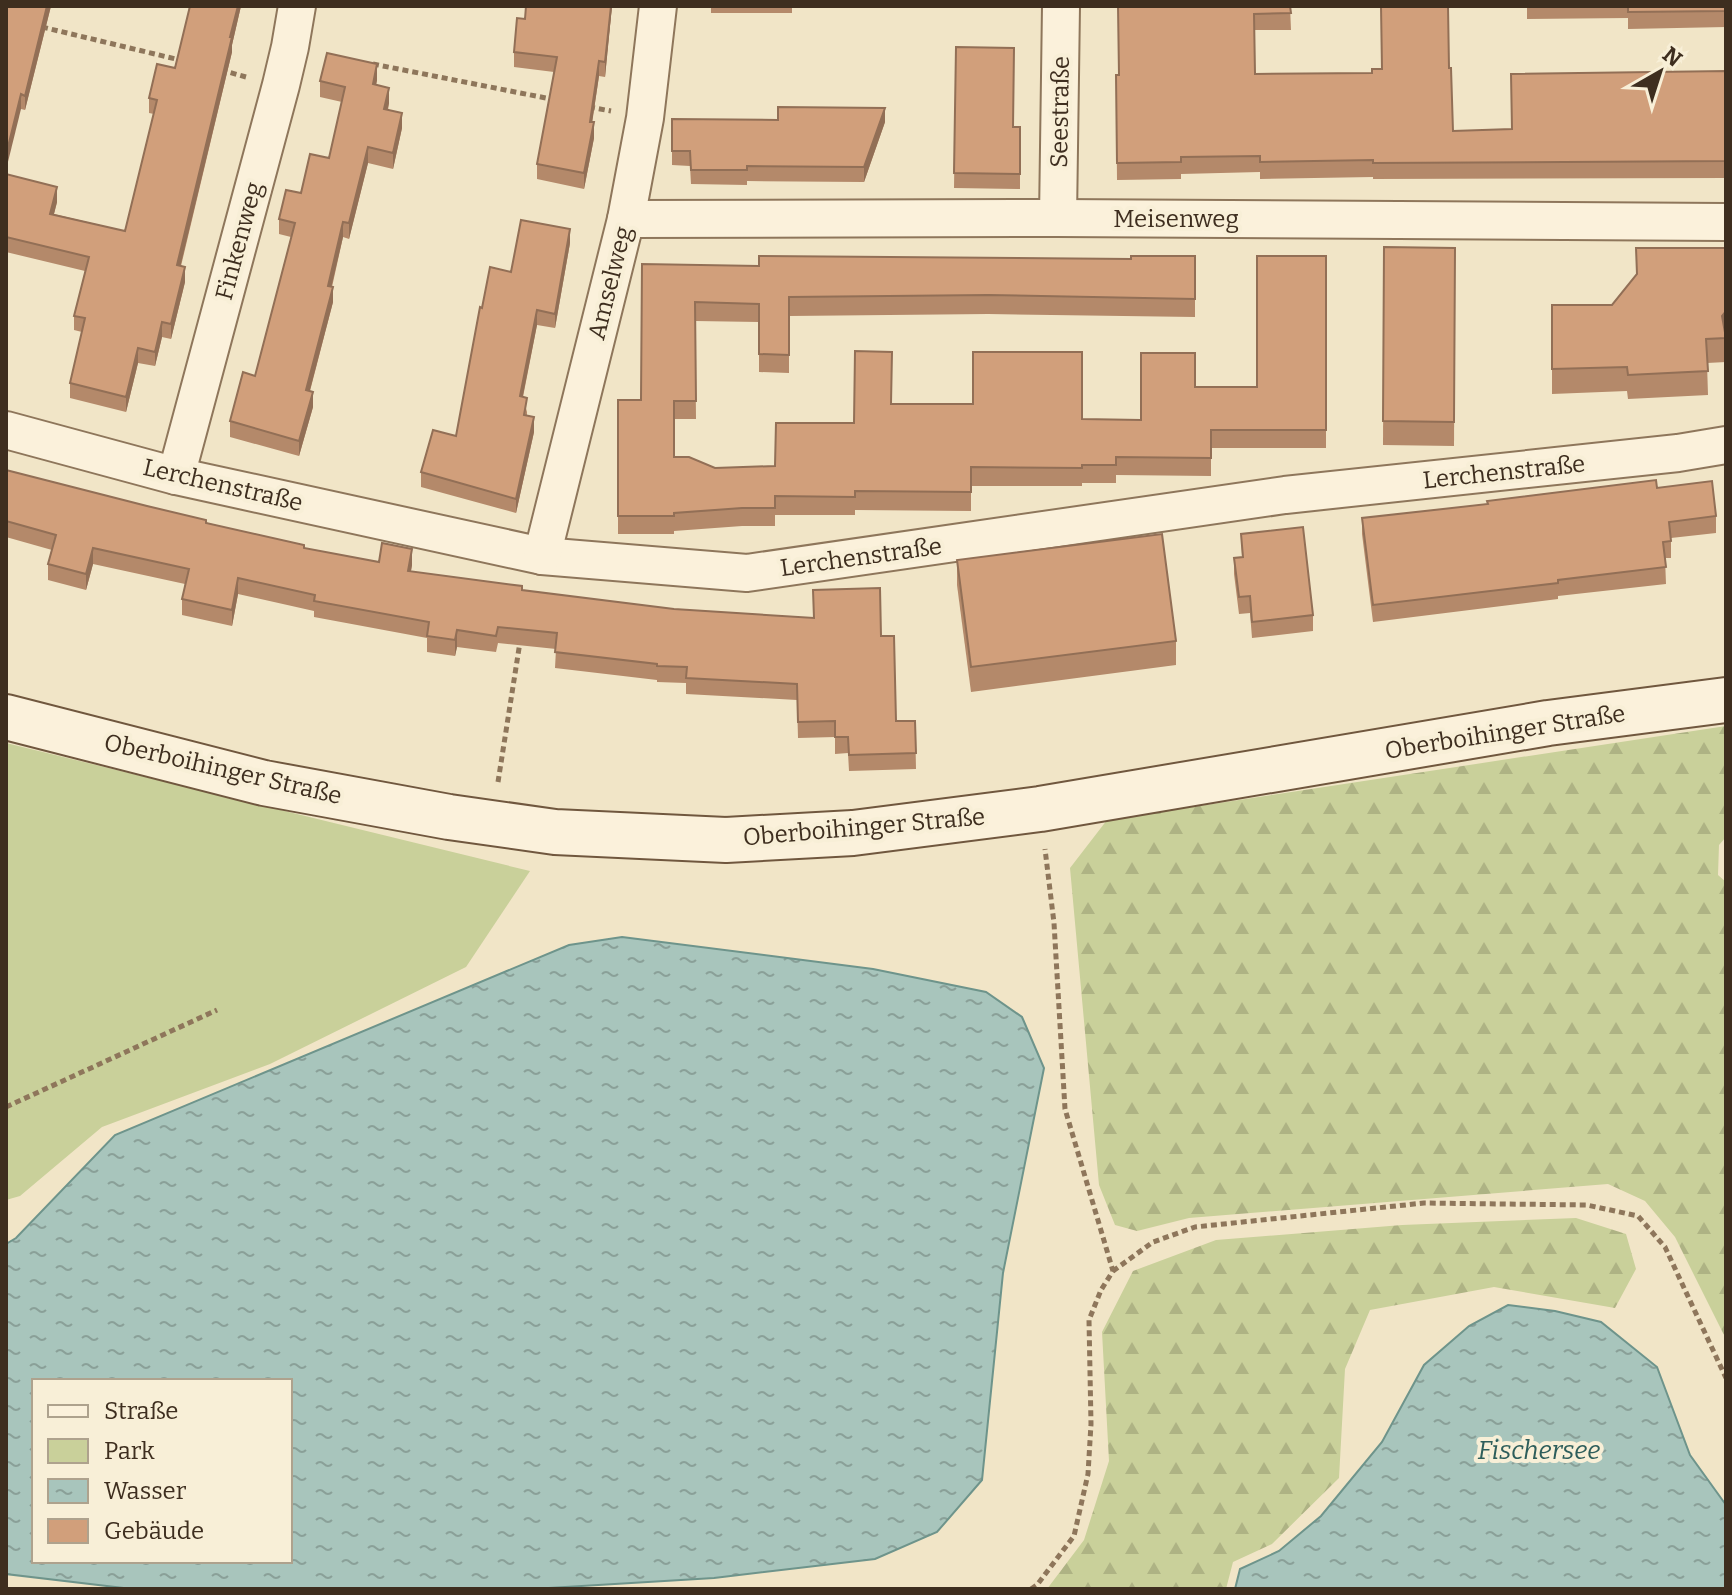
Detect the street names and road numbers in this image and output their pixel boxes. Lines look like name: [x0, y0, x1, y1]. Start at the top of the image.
street label: Seestraße: [1045, 56, 1075, 168]
street label: Finkenweg: [210, 179, 268, 303]
street label: Meisenweg: [1113, 205, 1239, 233]
street label: Amselweg: [582, 223, 638, 343]
street label: Lerchenstraße: [1422, 450, 1586, 494]
street label: Lerchenstraße: [140, 453, 306, 517]
street label: Lerchenstraße: [778, 532, 944, 582]
street label: Oberboihinger Straße: [1383, 699, 1627, 765]
street label: Oberboihinger Straße: [102, 728, 344, 810]
street label: Oberboihinger Straße: [742, 802, 986, 852]

